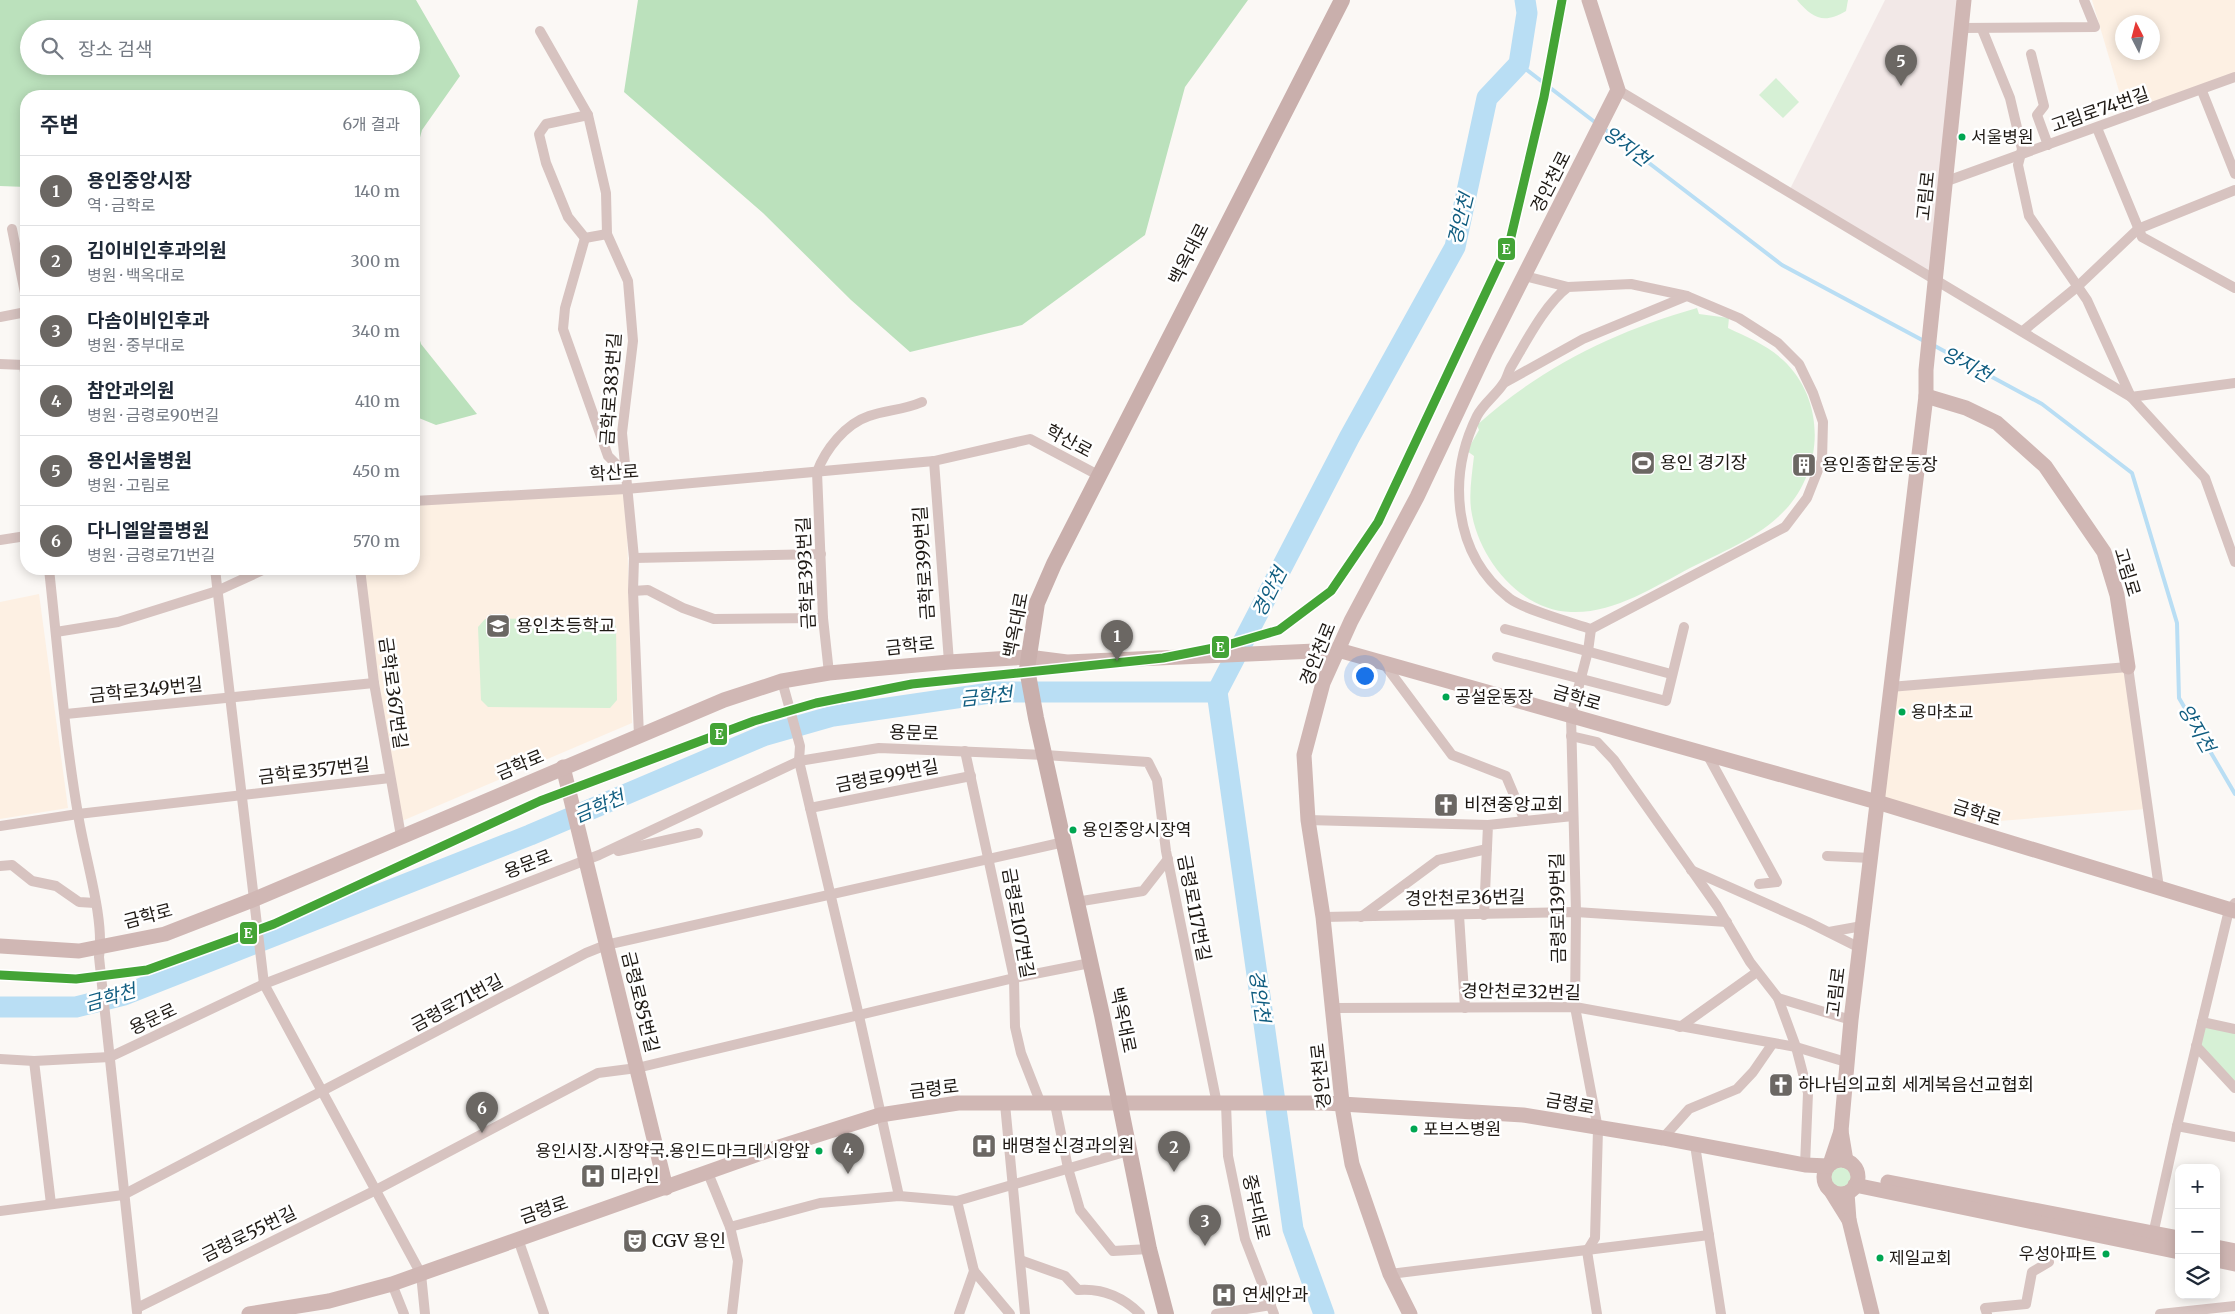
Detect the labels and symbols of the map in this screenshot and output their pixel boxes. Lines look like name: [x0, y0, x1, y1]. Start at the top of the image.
north arrow: [2115, 15, 2160, 60]
pin: 5: [1885, 45, 1917, 86]
street label: 고림로74번길: [2048, 82, 2152, 137]
water label: 양지천: [1599, 121, 1656, 172]
place label: 서울병원: [1971, 126, 2034, 148]
marker: 서울병원: [1957, 132, 1967, 142]
street label: 경안천로: [1525, 147, 1576, 217]
street label: 고림로: [1911, 170, 1940, 222]
water label: 경안천: [1442, 189, 1478, 247]
street label: 백옥대로: [1163, 219, 1214, 289]
line badge: E: [1497, 237, 1516, 261]
text: E: [1501, 240, 1511, 258]
street label: 금학로383번길: [595, 332, 626, 446]
water label: 양지천: [1938, 341, 1997, 388]
street label: 학산로: [1042, 419, 1097, 462]
sports icon: 용인 경기장: [1630, 450, 1656, 476]
place label: 용인 경기장: [1660, 451, 1747, 474]
building icon: 용인종합운동장: [1791, 452, 1817, 478]
place label: 용인종합운동장: [1822, 453, 1938, 476]
street label: 학산로: [588, 459, 640, 486]
street label: 금학로399번길: [908, 505, 939, 621]
street label: 금학로393번길: [791, 516, 820, 630]
street label: 고림로: [2109, 545, 2146, 599]
water label: 경안천: [1246, 562, 1292, 621]
street label: 백옥대로: [998, 590, 1033, 660]
school or university icon: 용인초등학교: [485, 613, 511, 639]
place label: 용인초등학교: [516, 614, 615, 637]
street label: 경안천로: [1294, 619, 1341, 689]
pin: 1: [1101, 620, 1133, 661]
street label: 금학로: [884, 631, 936, 660]
line badge: E: [1211, 635, 1230, 659]
street label: 금학로367번길: [374, 636, 413, 750]
text: E: [1215, 638, 1225, 656]
your location: [1352, 663, 1378, 689]
street label: 금학로349번길: [88, 672, 204, 707]
street label: 금학로: [1550, 680, 1604, 715]
water label: 금학천: [959, 681, 1015, 711]
place label: 공설운동장: [1455, 686, 1534, 708]
marker: 공설운동장: [1441, 692, 1451, 702]
water label: 양지천: [2173, 699, 2221, 758]
place label: 용마초교: [1911, 701, 1974, 723]
marker: 용마초교: [1897, 707, 1907, 717]
street label: 용문로: [889, 720, 939, 745]
line badge: E: [709, 722, 728, 746]
text: E: [714, 725, 724, 743]
street label: 금학로: [492, 744, 547, 785]
street label: 금학로357번길: [257, 752, 371, 789]
street label: 금령로99번길: [833, 754, 940, 797]
water label: 금학천: [570, 784, 629, 827]
church icon: 비젼중앙교회: [1433, 792, 1459, 818]
place label: 비젼중앙교회: [1464, 793, 1563, 816]
street label: 금학로: [1950, 794, 2004, 831]
place label: 용인중앙시장역: [1082, 819, 1191, 841]
marker: 용인중앙시장역: [1068, 825, 1078, 835]
street label: 용문로: [501, 844, 555, 883]
street label: 금령로139번길: [1545, 852, 1570, 964]
street label: 금령로117번길: [1173, 853, 1216, 963]
street label: 금령로107번길: [997, 866, 1040, 980]
street label: 경안천로36번길: [1405, 885, 1525, 910]
street label: 금학로: [121, 898, 175, 933]
line badge: E: [239, 921, 258, 945]
text: E: [243, 924, 253, 942]
street label: 금령로85번길: [617, 949, 664, 1055]
street label: 고림로: [1821, 966, 1850, 1018]
water label: 경안천: [1244, 968, 1276, 1025]
street label: 금령로71번길: [407, 969, 507, 1036]
water label: 금학천: [81, 978, 140, 1016]
street label: 경안천로32번길: [1461, 979, 1581, 1004]
street label: 백옥대로: [1105, 985, 1142, 1055]
street label: 용문로: [125, 998, 180, 1039]
street label: 경안천로: [1306, 1042, 1335, 1110]
church icon: 하나님의교회 세계복음선교협회: [1768, 1072, 1794, 1098]
place label: 하나님의교회 세계복음선교협회: [1798, 1073, 2034, 1096]
street label: 금령로: [908, 1074, 960, 1103]
street label: 금령로: [1544, 1088, 1597, 1119]
pin: 6: [466, 1092, 498, 1133]
place label: 포브스병원: [1423, 1118, 1501, 1140]
marker: 포브스병원: [1409, 1124, 1419, 1134]
pin: 2: [1158, 1131, 1190, 1172]
pin: 4: [832, 1133, 864, 1174]
hospital icon: 배명철신경과의원: [971, 1133, 997, 1159]
place label: 배명철신경과의원: [1002, 1134, 1134, 1157]
place label: 용인시장.시장약국.용인드마크데시앙앞: [535, 1140, 810, 1162]
marker: 용인시장.시장약국.용인드마크데시앙앞: [814, 1146, 824, 1156]
hospital icon: 미라인: [580, 1163, 606, 1189]
place label: 미라인: [610, 1164, 660, 1187]
street label: 중부대로: [1238, 1172, 1275, 1242]
street label: 금령로: [517, 1191, 571, 1228]
street label: 금령로55번길: [198, 1201, 300, 1266]
pin: 3: [1189, 1205, 1221, 1246]
theatre icon: CGV 용인: [622, 1228, 648, 1254]
place label: CGV 용인: [652, 1229, 726, 1252]
place label: 우성아파트: [2019, 1243, 2097, 1265]
place label: 제일교회: [1889, 1247, 1952, 1269]
marker: 우성아파트: [2101, 1249, 2111, 1259]
marker: 제일교회: [1875, 1253, 1885, 1263]
hospital icon: 연세안과: [1211, 1282, 1237, 1308]
place label: 연세안과: [1242, 1283, 1309, 1306]

